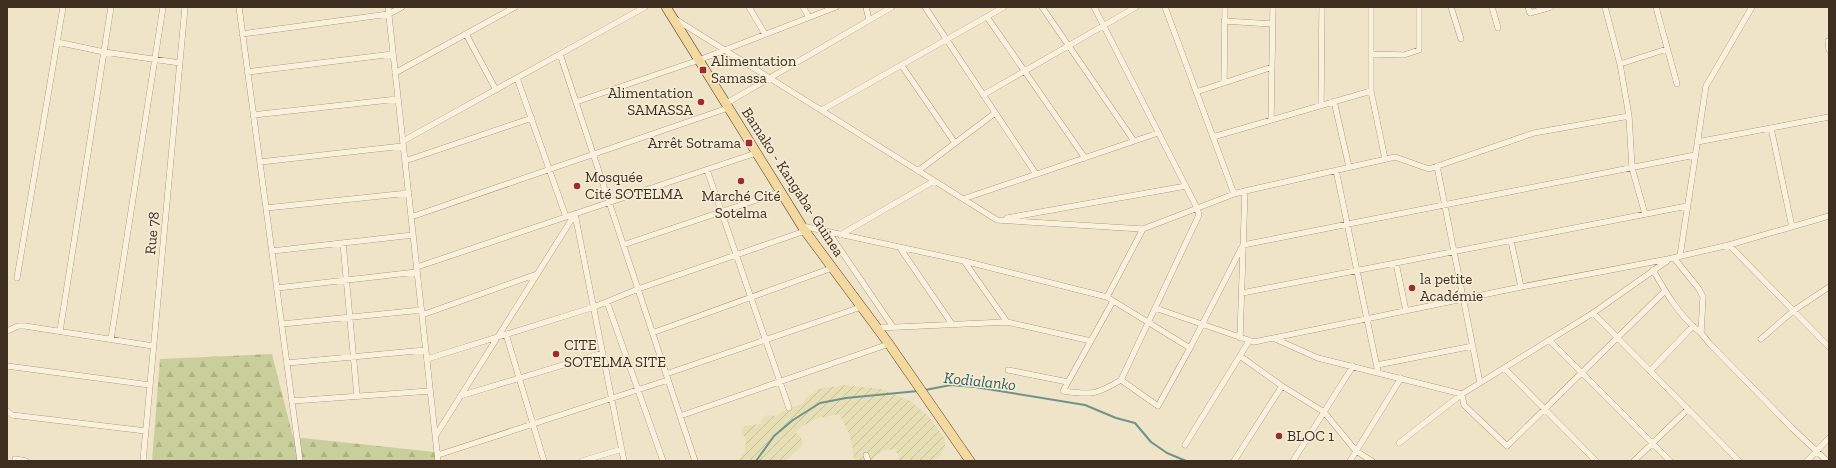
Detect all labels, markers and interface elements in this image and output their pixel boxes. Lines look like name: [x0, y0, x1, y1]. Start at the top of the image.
place label: Alimentation Samassa: [711, 52, 797, 87]
marker: Alimentation Samassa: [698, 65, 708, 75]
place label: Alimentation SAMASSA: [608, 84, 693, 119]
marker: Alimentation SAMASSA: [696, 97, 706, 107]
street label: Bamako - Kangaba- Guinea: [738, 104, 848, 260]
place label: Arrêt Sotrama: [648, 134, 741, 152]
marker: Arrêt Sotrama: [744, 138, 754, 148]
place label: Mosquée Cité SOTELMA: [585, 168, 683, 203]
marker: Marché Cité Sotelma: [736, 176, 746, 186]
marker: Mosquée Cité SOTELMA: [572, 181, 582, 191]
place label: Marché Cité Sotelma: [702, 187, 780, 222]
street label: Rue 78: [141, 211, 163, 255]
place label: la petite Académie: [1420, 270, 1483, 305]
marker: la petite Académie: [1407, 283, 1417, 293]
place label: CITE SOTELMA SITE: [564, 336, 666, 371]
marker: CITE SOTELMA SITE: [551, 349, 561, 359]
water label: Kodialanko: [943, 368, 1017, 394]
place label: BLOC 1: [1287, 427, 1334, 445]
marker: BLOC 1: [1274, 431, 1284, 441]

